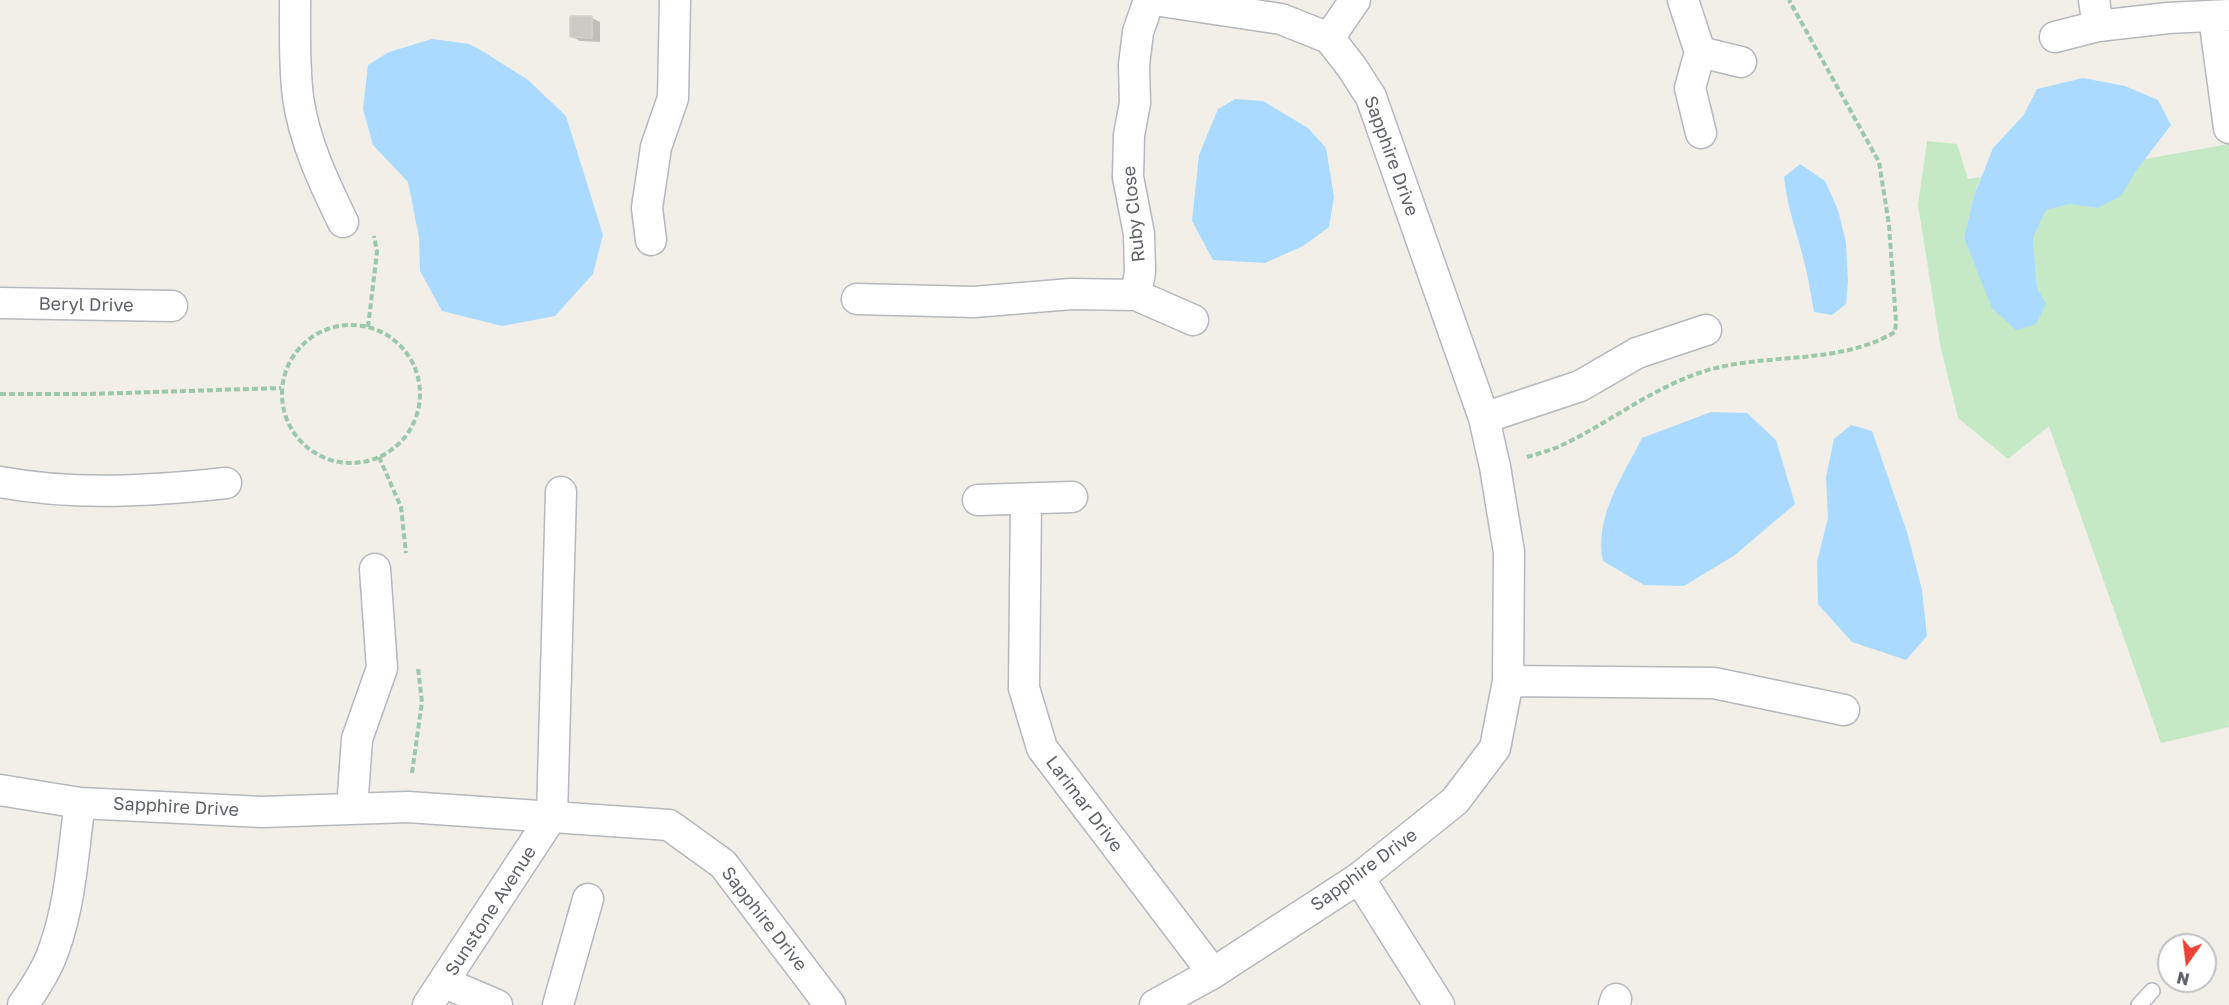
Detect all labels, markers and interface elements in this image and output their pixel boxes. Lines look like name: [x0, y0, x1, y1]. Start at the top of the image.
street label: Sapphire Drive: [1359, 93, 1423, 219]
street label: Ruby Close: [1118, 165, 1150, 263]
street label: Beryl Drive: [38, 293, 134, 317]
street label: Larimar Drive: [1041, 752, 1127, 856]
street label: Sapphire Drive: [112, 793, 240, 821]
street label: Sapphire Drive: [1307, 824, 1421, 916]
street label: Sunstone Avenue: [441, 842, 541, 980]
street label: Sapphire Drive: [717, 863, 811, 975]
north arrow: [2157, 933, 2217, 993]
text: N: [2175, 967, 2191, 990]

